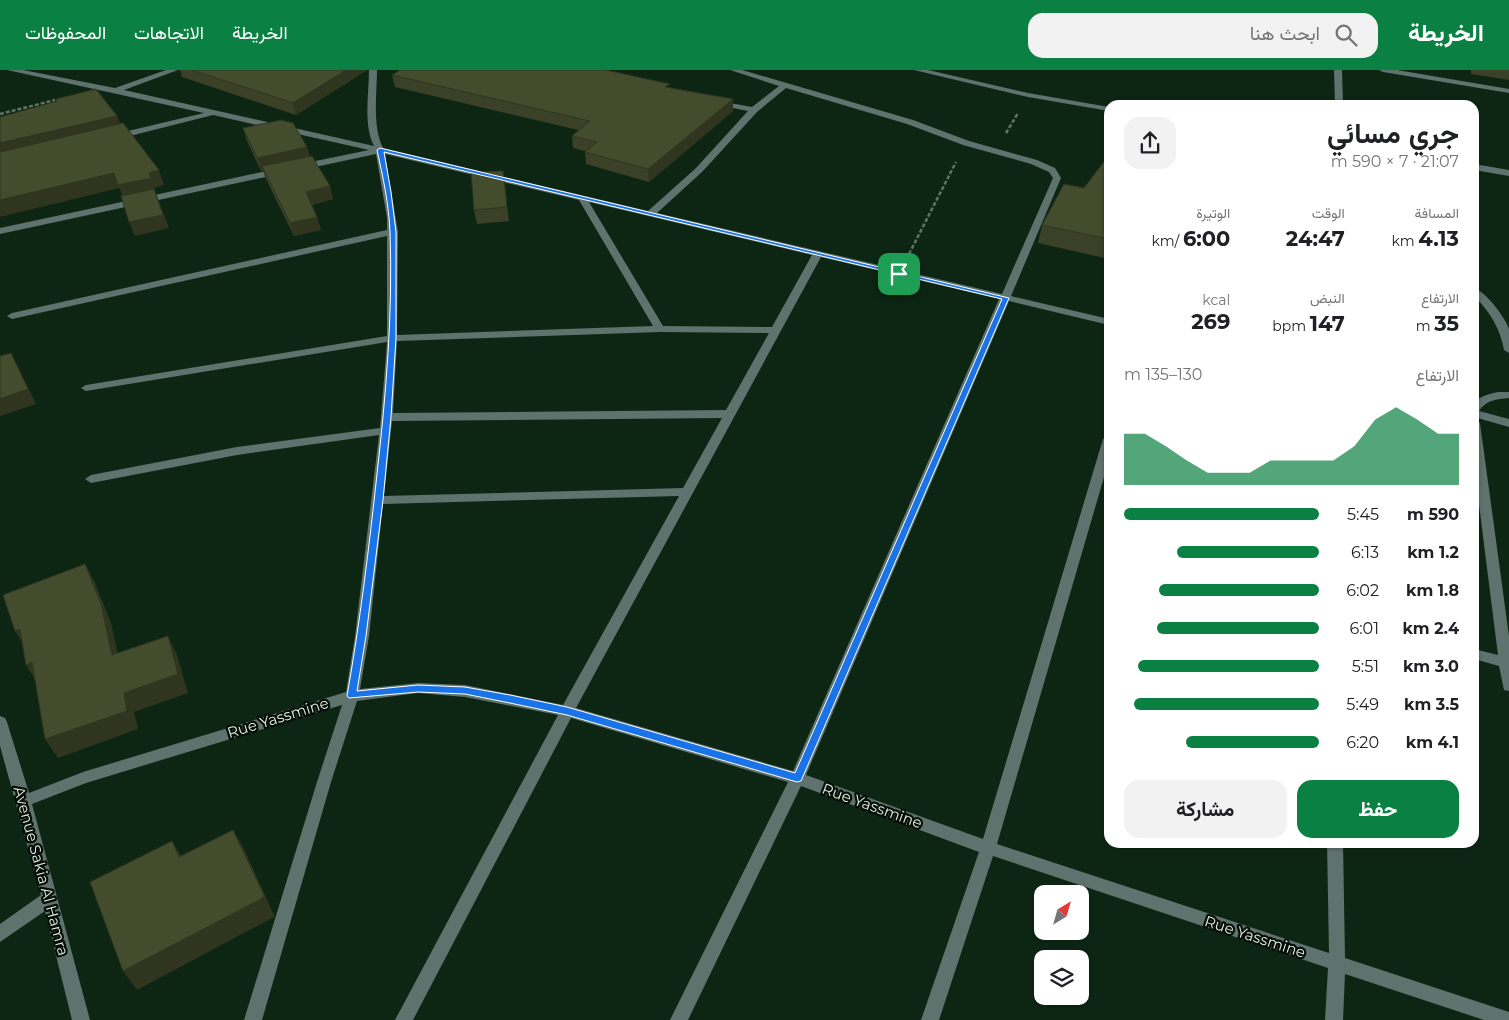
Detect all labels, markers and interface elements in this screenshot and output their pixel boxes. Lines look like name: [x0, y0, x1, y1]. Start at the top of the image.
search box: [1028, 13, 1378, 58]
text: الخريطة: [1408, 18, 1484, 47]
icon: search: [1332, 21, 1360, 49]
text: المحفوظات: [25, 22, 106, 44]
text: الاتجاهات: [134, 22, 204, 44]
text: الخريطة: [232, 22, 288, 44]
text: ابحث هنا: [1250, 22, 1320, 45]
text: جري مسائي: [1327, 116, 1459, 150]
button: share: [1124, 117, 1176, 169]
text: 21:07 · 7 × 590 m: [1331, 152, 1459, 171]
text: الوتيرة: [1196, 204, 1230, 222]
text: الوقت: [1312, 204, 1345, 222]
text: المسافة: [1415, 204, 1459, 222]
text: 6:00: [1183, 226, 1230, 251]
text: 24:47: [1286, 226, 1345, 251]
text: 4.13: [1418, 226, 1459, 251]
text: /km: [1151, 232, 1183, 250]
text: km: [1391, 232, 1418, 250]
pin: [878, 253, 920, 295]
icon: arrive: [885, 260, 913, 288]
text: النبض: [1310, 289, 1345, 307]
text: الارتفاع: [1421, 289, 1459, 307]
text: kcal: [1202, 291, 1230, 309]
text: 269: [1191, 309, 1230, 334]
text: 147: [1310, 311, 1345, 336]
text: 35: [1434, 311, 1459, 336]
text: bpm: [1272, 317, 1310, 335]
text: m: [1416, 317, 1434, 335]
text: 130–135 m: [1124, 365, 1202, 384]
text: الارتفاع: [1416, 366, 1459, 385]
text: 5:45: [1347, 505, 1379, 524]
text: 590 m: [1407, 505, 1459, 524]
text: 6:13: [1351, 543, 1379, 562]
text: 1.2 km: [1407, 543, 1459, 562]
text: 6:02: [1346, 581, 1379, 600]
text: 1.8 km: [1406, 581, 1459, 600]
text: 6:01: [1349, 619, 1379, 638]
text: 2.4 km: [1402, 619, 1459, 638]
text: 5:51: [1352, 657, 1379, 676]
text: 3.0 km: [1403, 657, 1459, 676]
street label: Rue Yassmine: [225, 693, 331, 742]
text: 5:49: [1346, 695, 1379, 714]
text: 3.5 km: [1404, 695, 1459, 714]
text: 6:20: [1346, 733, 1379, 752]
text: 4.1 km: [1406, 733, 1459, 752]
street label: Rue Yassmine: [820, 779, 925, 832]
button: مشاركة: [1124, 780, 1287, 838]
button: حفظ: [1297, 780, 1459, 838]
street label: Avenue Sakia Al Hamra: [10, 784, 73, 958]
north arrow: [1034, 885, 1089, 940]
map controls: [1034, 885, 1089, 1005]
street label: Rue Yassmine: [1202, 911, 1308, 962]
button: layers: [1034, 950, 1089, 1005]

